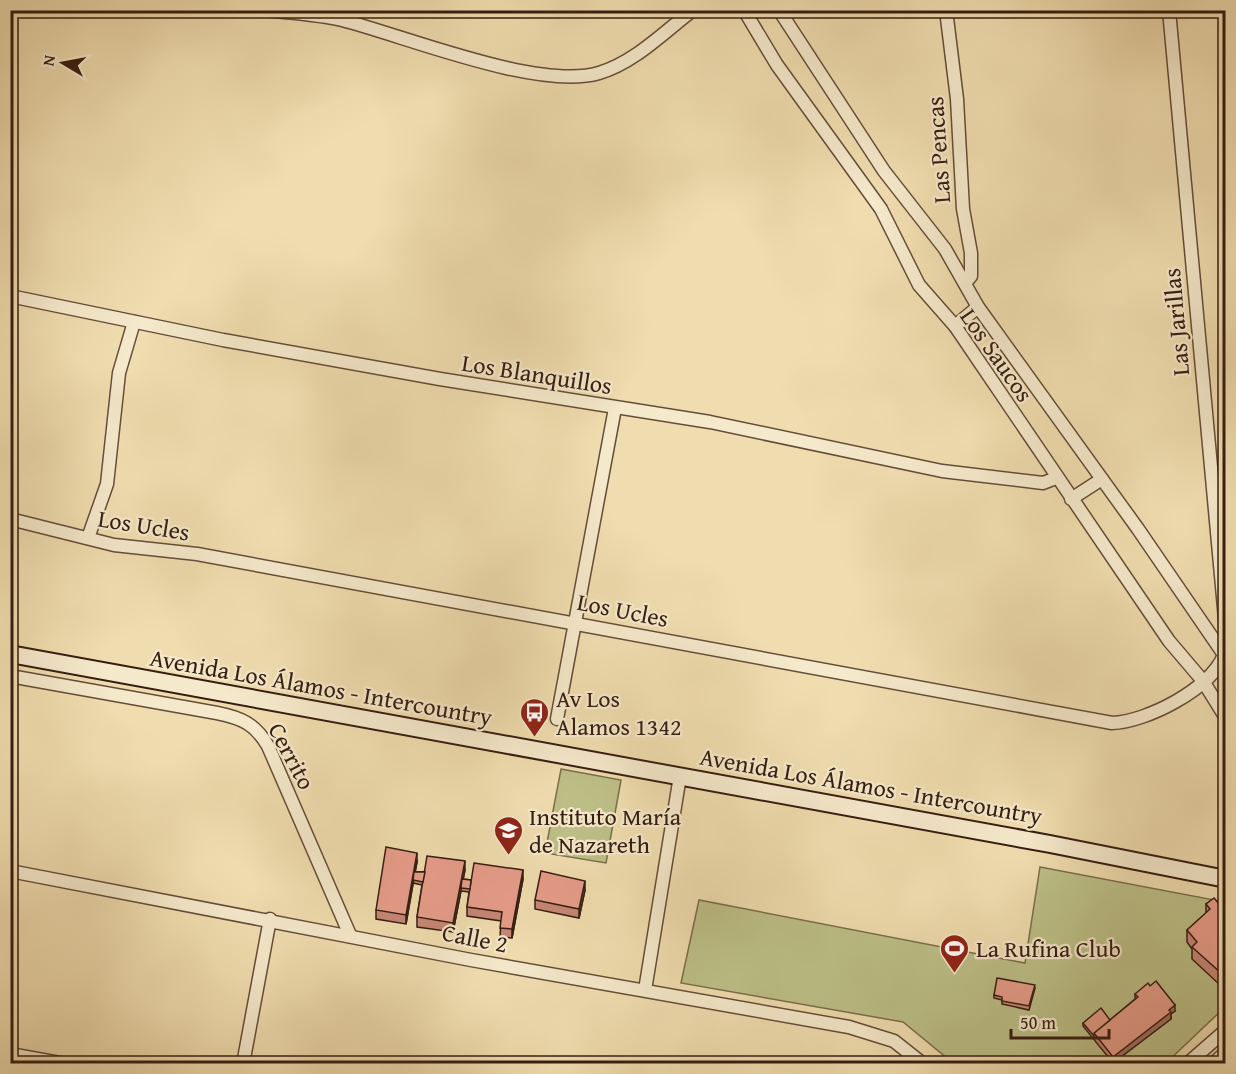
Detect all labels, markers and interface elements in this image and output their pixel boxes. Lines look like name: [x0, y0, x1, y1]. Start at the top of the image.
north arrow: [33, 33, 93, 93]
text: N: [35, 53, 61, 68]
street label: Las Pencas: [917, 95, 959, 205]
street label: Las Jarillas: [1154, 267, 1198, 377]
street label: Los Saucos: [952, 301, 1042, 409]
street label: Los Blanquillos: [459, 345, 615, 403]
street label: Los Ucles: [96, 500, 192, 550]
street label: Los Ucles: [574, 584, 672, 636]
street label: Avenida Los Álamos - Intercountry: [147, 640, 495, 734]
place label: Av Los Alamos 1342: [556, 681, 682, 744]
bus stop icon: Av Los Alamos 1342: [519, 696, 551, 738]
street label: Cerrito: [260, 716, 324, 796]
street label: Avenida Los Álamos - Intercountry: [697, 739, 1045, 833]
place label: Instituto María de Nazareth: [529, 799, 682, 862]
school or university icon: Instituto María de Nazareth: [492, 814, 524, 856]
street label: Calle 2: [439, 915, 511, 961]
place label: La Rufina Club: [976, 931, 1121, 966]
sports icon: La Rufina Club: [939, 932, 971, 974]
scale bar: [1011, 1002, 1108, 1040]
text: 50 m: [1020, 1009, 1056, 1036]

